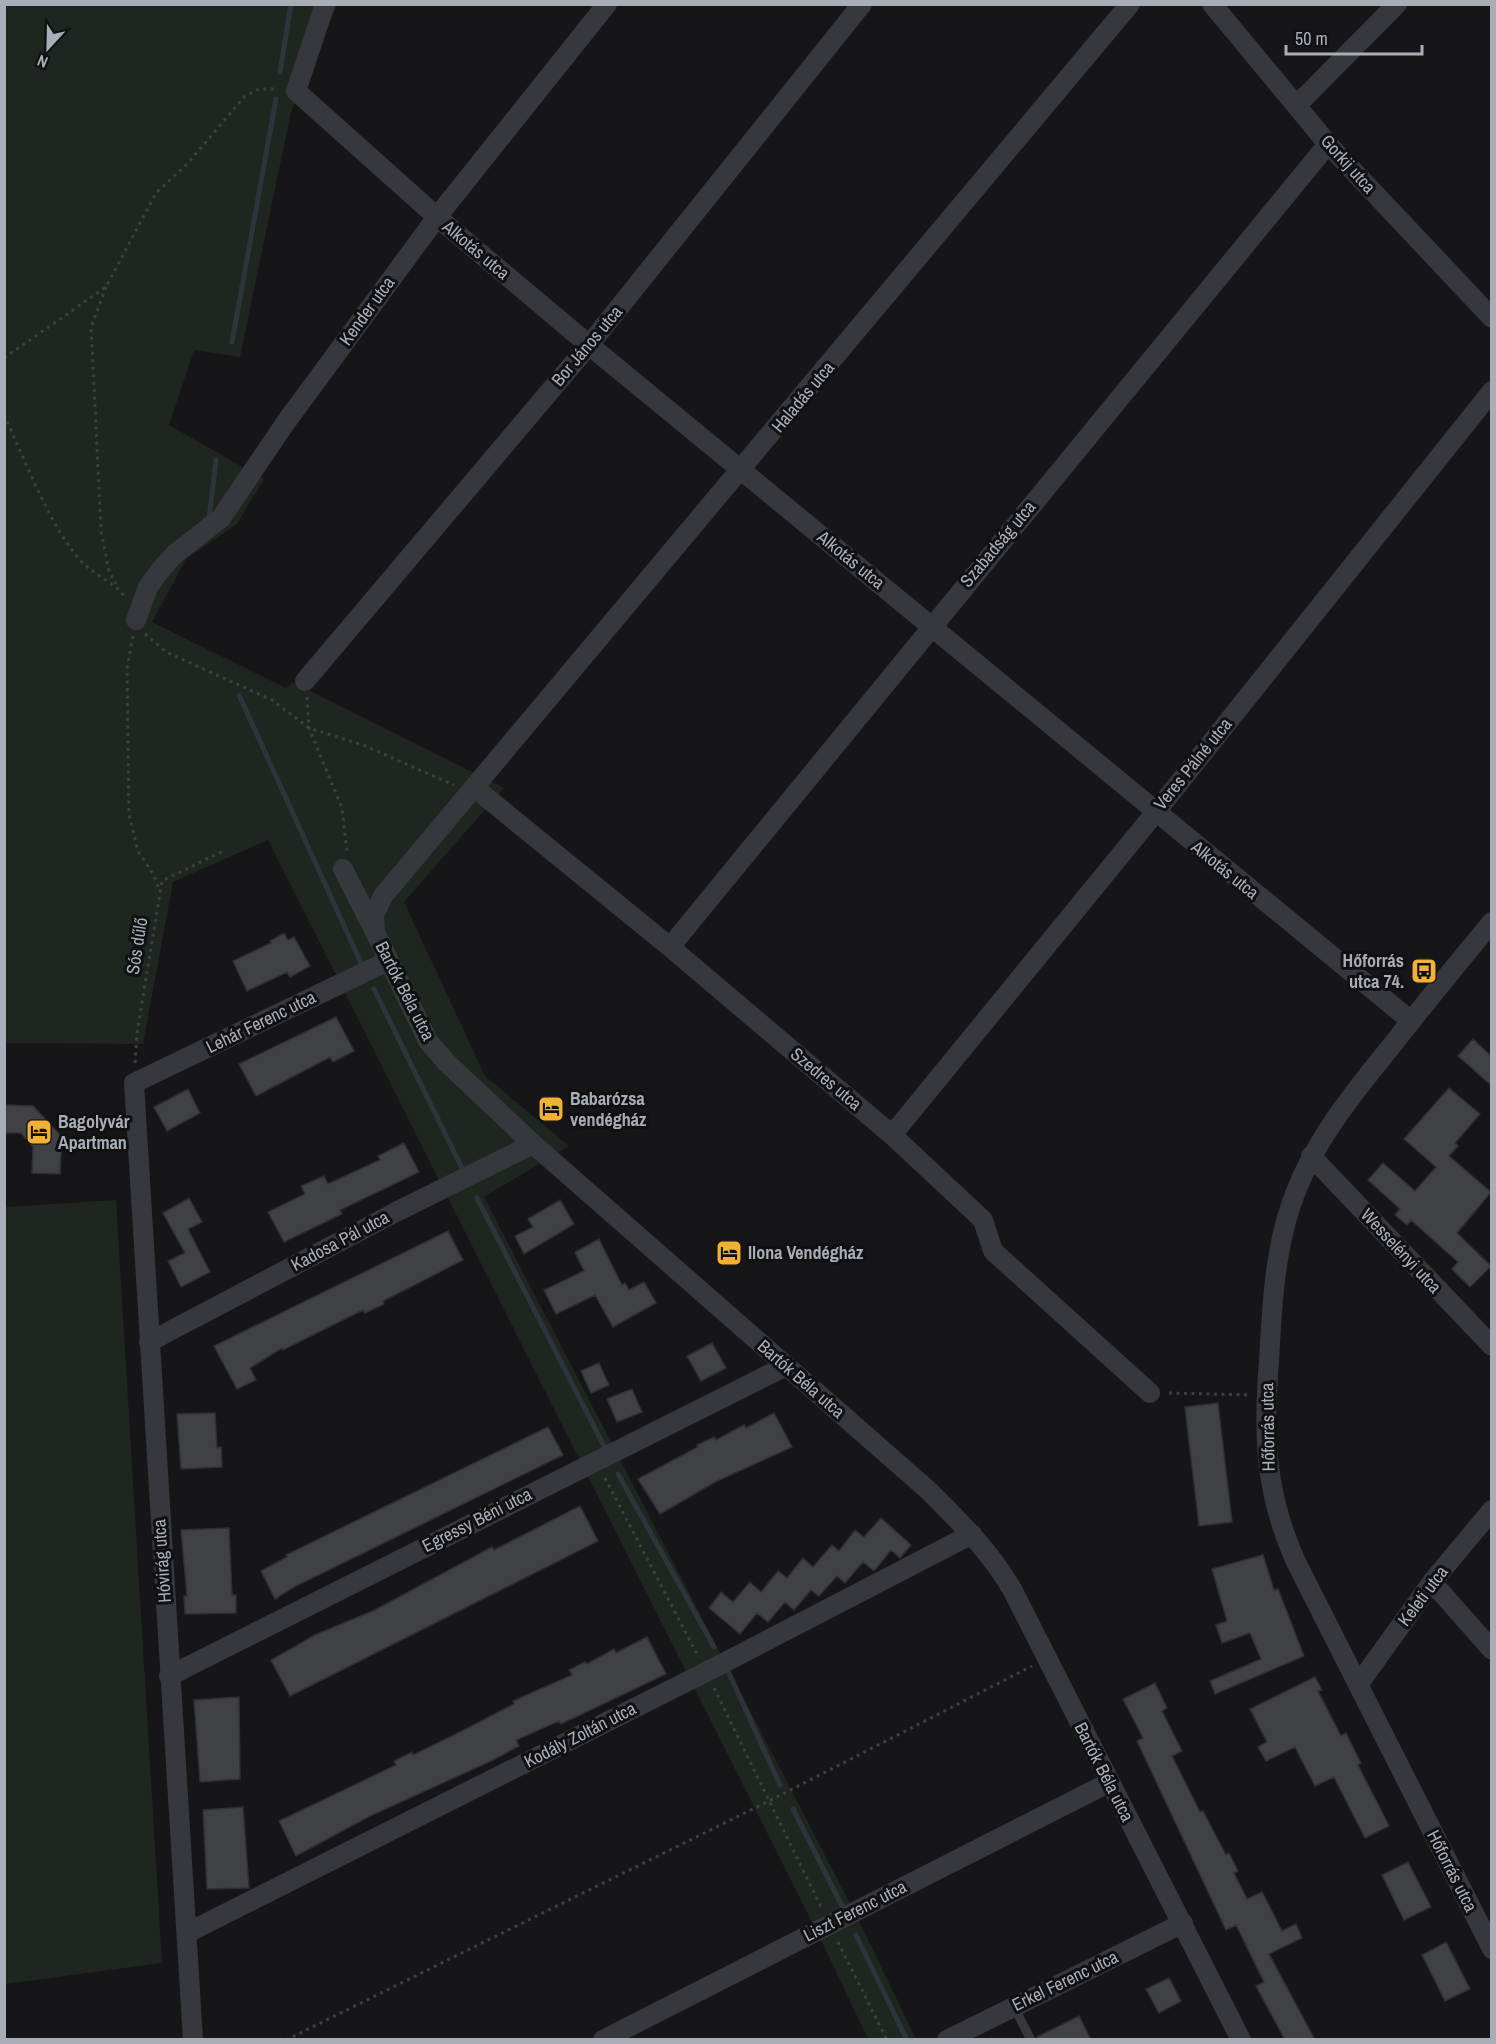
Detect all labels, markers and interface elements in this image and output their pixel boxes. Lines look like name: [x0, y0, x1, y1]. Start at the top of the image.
north arrow: [18, 18, 78, 78]
scale bar: [1286, 18, 1422, 56]
text: 50 m: [1295, 26, 1328, 51]
text: N: [34, 50, 51, 74]
street label: Gorkij utca: [1315, 129, 1382, 199]
street label: Alkotás utca: [437, 214, 515, 285]
street label: Kender utca: [333, 271, 400, 350]
street label: Bor János utca: [545, 300, 628, 391]
street label: Haladás utca: [765, 356, 840, 438]
street label: Szabadság utca: [954, 495, 1041, 592]
street label: Alkotás utca: [811, 524, 890, 595]
street label: Veres Pálné utca: [1148, 712, 1237, 815]
street label: Alkotás utca: [1185, 834, 1264, 905]
street label: Sós dűlő: [120, 916, 153, 976]
street label: Bartók Béla utca: [370, 937, 441, 1045]
place label: Hőforrás utca 74.: [1342, 948, 1404, 994]
bus stop icon: Hőforrás utca 74.: [1409, 956, 1439, 986]
street label: Lehár Ferenc utca: [202, 984, 320, 1059]
street label: Szedres utca: [785, 1041, 867, 1116]
place label: Babarózsa vendégház: [570, 1086, 647, 1132]
hotel icon: Babarózsa vendégház: [536, 1094, 566, 1124]
place label: Bagolyvár Apartman: [58, 1109, 130, 1155]
hotel icon: Bagolyvár Apartman: [24, 1117, 54, 1147]
street label: Wesselényi utca: [1355, 1203, 1447, 1299]
street label: Kadosa Pál utca: [286, 1204, 393, 1277]
hotel icon: Ilona Vendégház: [714, 1238, 744, 1268]
place label: Ilona Vendégház: [748, 1240, 864, 1265]
street label: Bartók Béla utca: [752, 1334, 850, 1424]
street label: Hőforrás utca: [1254, 1382, 1281, 1472]
street label: Egressy Béni utca: [418, 1481, 536, 1558]
street label: Hóvirág utca: [146, 1518, 177, 1604]
street label: Keleti utca: [1392, 1560, 1454, 1631]
street label: Kodály Zoltán utca: [520, 1696, 640, 1773]
street label: Bartók Béla utca: [1069, 1718, 1140, 1826]
street label: Hőforrás utca: [1421, 1826, 1484, 1916]
street label: Liszt Ferenc utca: [799, 1874, 911, 1947]
street label: Erkel Ferenc utca: [1008, 1944, 1122, 2017]

